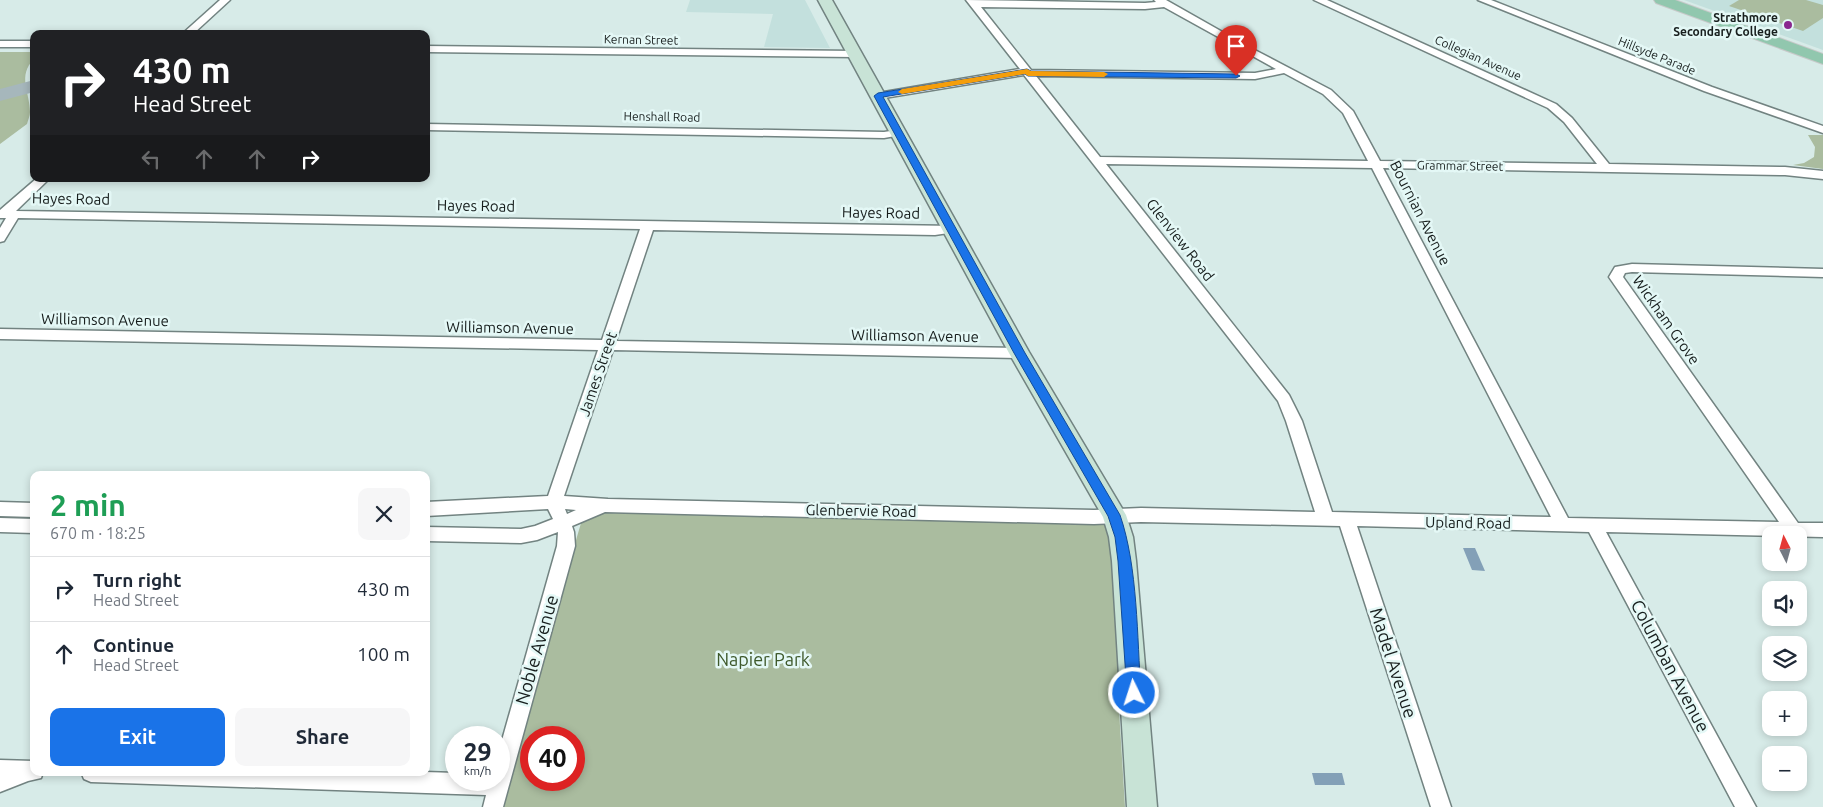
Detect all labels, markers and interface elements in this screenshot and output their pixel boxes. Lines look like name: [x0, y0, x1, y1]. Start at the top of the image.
place label: Strathmore Secondary College: [1673, 11, 1778, 38]
marker: Strathmore Secondary College: [1782, 19, 1794, 31]
pin: [1215, 25, 1257, 76]
street label: Kernan Street: [604, 32, 679, 47]
icon: arrive: [1222, 32, 1250, 60]
street label: Collegian Avenue: [1433, 33, 1523, 82]
street label: Hillsyde Parade: [1616, 34, 1698, 77]
icon: right: [50, 50, 115, 115]
text: 430 m: [133, 50, 231, 90]
text: Head Street: [133, 91, 251, 116]
street label: Henshall Road: [624, 109, 700, 124]
icon: left: [137, 145, 165, 173]
icon: ahead: [190, 145, 218, 173]
icon: ahead: [243, 145, 271, 173]
icon: right: [296, 145, 324, 173]
street label: Bournian Avenue: [1387, 158, 1454, 268]
street label: Grammar Street: [1417, 158, 1504, 173]
street label: Hayes Road: [32, 189, 110, 208]
street label: Glenview Road: [1143, 195, 1218, 284]
street label: Hayes Road: [437, 196, 515, 215]
street label: Hayes Road: [842, 203, 920, 222]
street label: Wickham Grove: [1629, 272, 1703, 368]
street label: Williamson Avenue: [41, 310, 169, 329]
street label: Williamson Avenue: [446, 318, 574, 337]
street label: Williamson Avenue: [851, 326, 979, 345]
street label: James Street: [575, 329, 620, 418]
text: 2 min: [50, 488, 126, 522]
button: close: [358, 488, 410, 540]
street label: Glenbervie Road: [805, 501, 917, 520]
street label: Upland Road: [1425, 513, 1511, 532]
text: 670 m · 18:25: [50, 524, 146, 542]
north arrow: [1762, 526, 1808, 571]
map controls: [1762, 526, 1807, 791]
text: Turn right: [93, 569, 181, 591]
icon: right: [50, 575, 78, 603]
text: 430 m: [357, 578, 410, 600]
button: sound: [1762, 581, 1807, 626]
text: Head Street: [93, 591, 179, 609]
street label: Noble Avenue: [511, 592, 561, 707]
street label: Columban Avenue: [1628, 596, 1714, 735]
street label: Madel Avenue: [1367, 605, 1421, 720]
text: Continue: [93, 634, 174, 656]
button: layers: [1762, 636, 1807, 681]
icon: ahead: [50, 640, 78, 668]
text: 100 m: [357, 643, 410, 665]
park label: Napier Park: [716, 649, 810, 669]
text: Head Street: [93, 656, 179, 674]
position arrow: [1107, 666, 1159, 718]
button: +: [1762, 691, 1807, 736]
button: Exit: [50, 708, 225, 766]
button: Share: [235, 708, 410, 766]
speed limit sign: 40: [520, 726, 585, 791]
text: 29: [463, 738, 492, 766]
button: −: [1762, 746, 1807, 791]
text: km/h: [464, 764, 491, 777]

